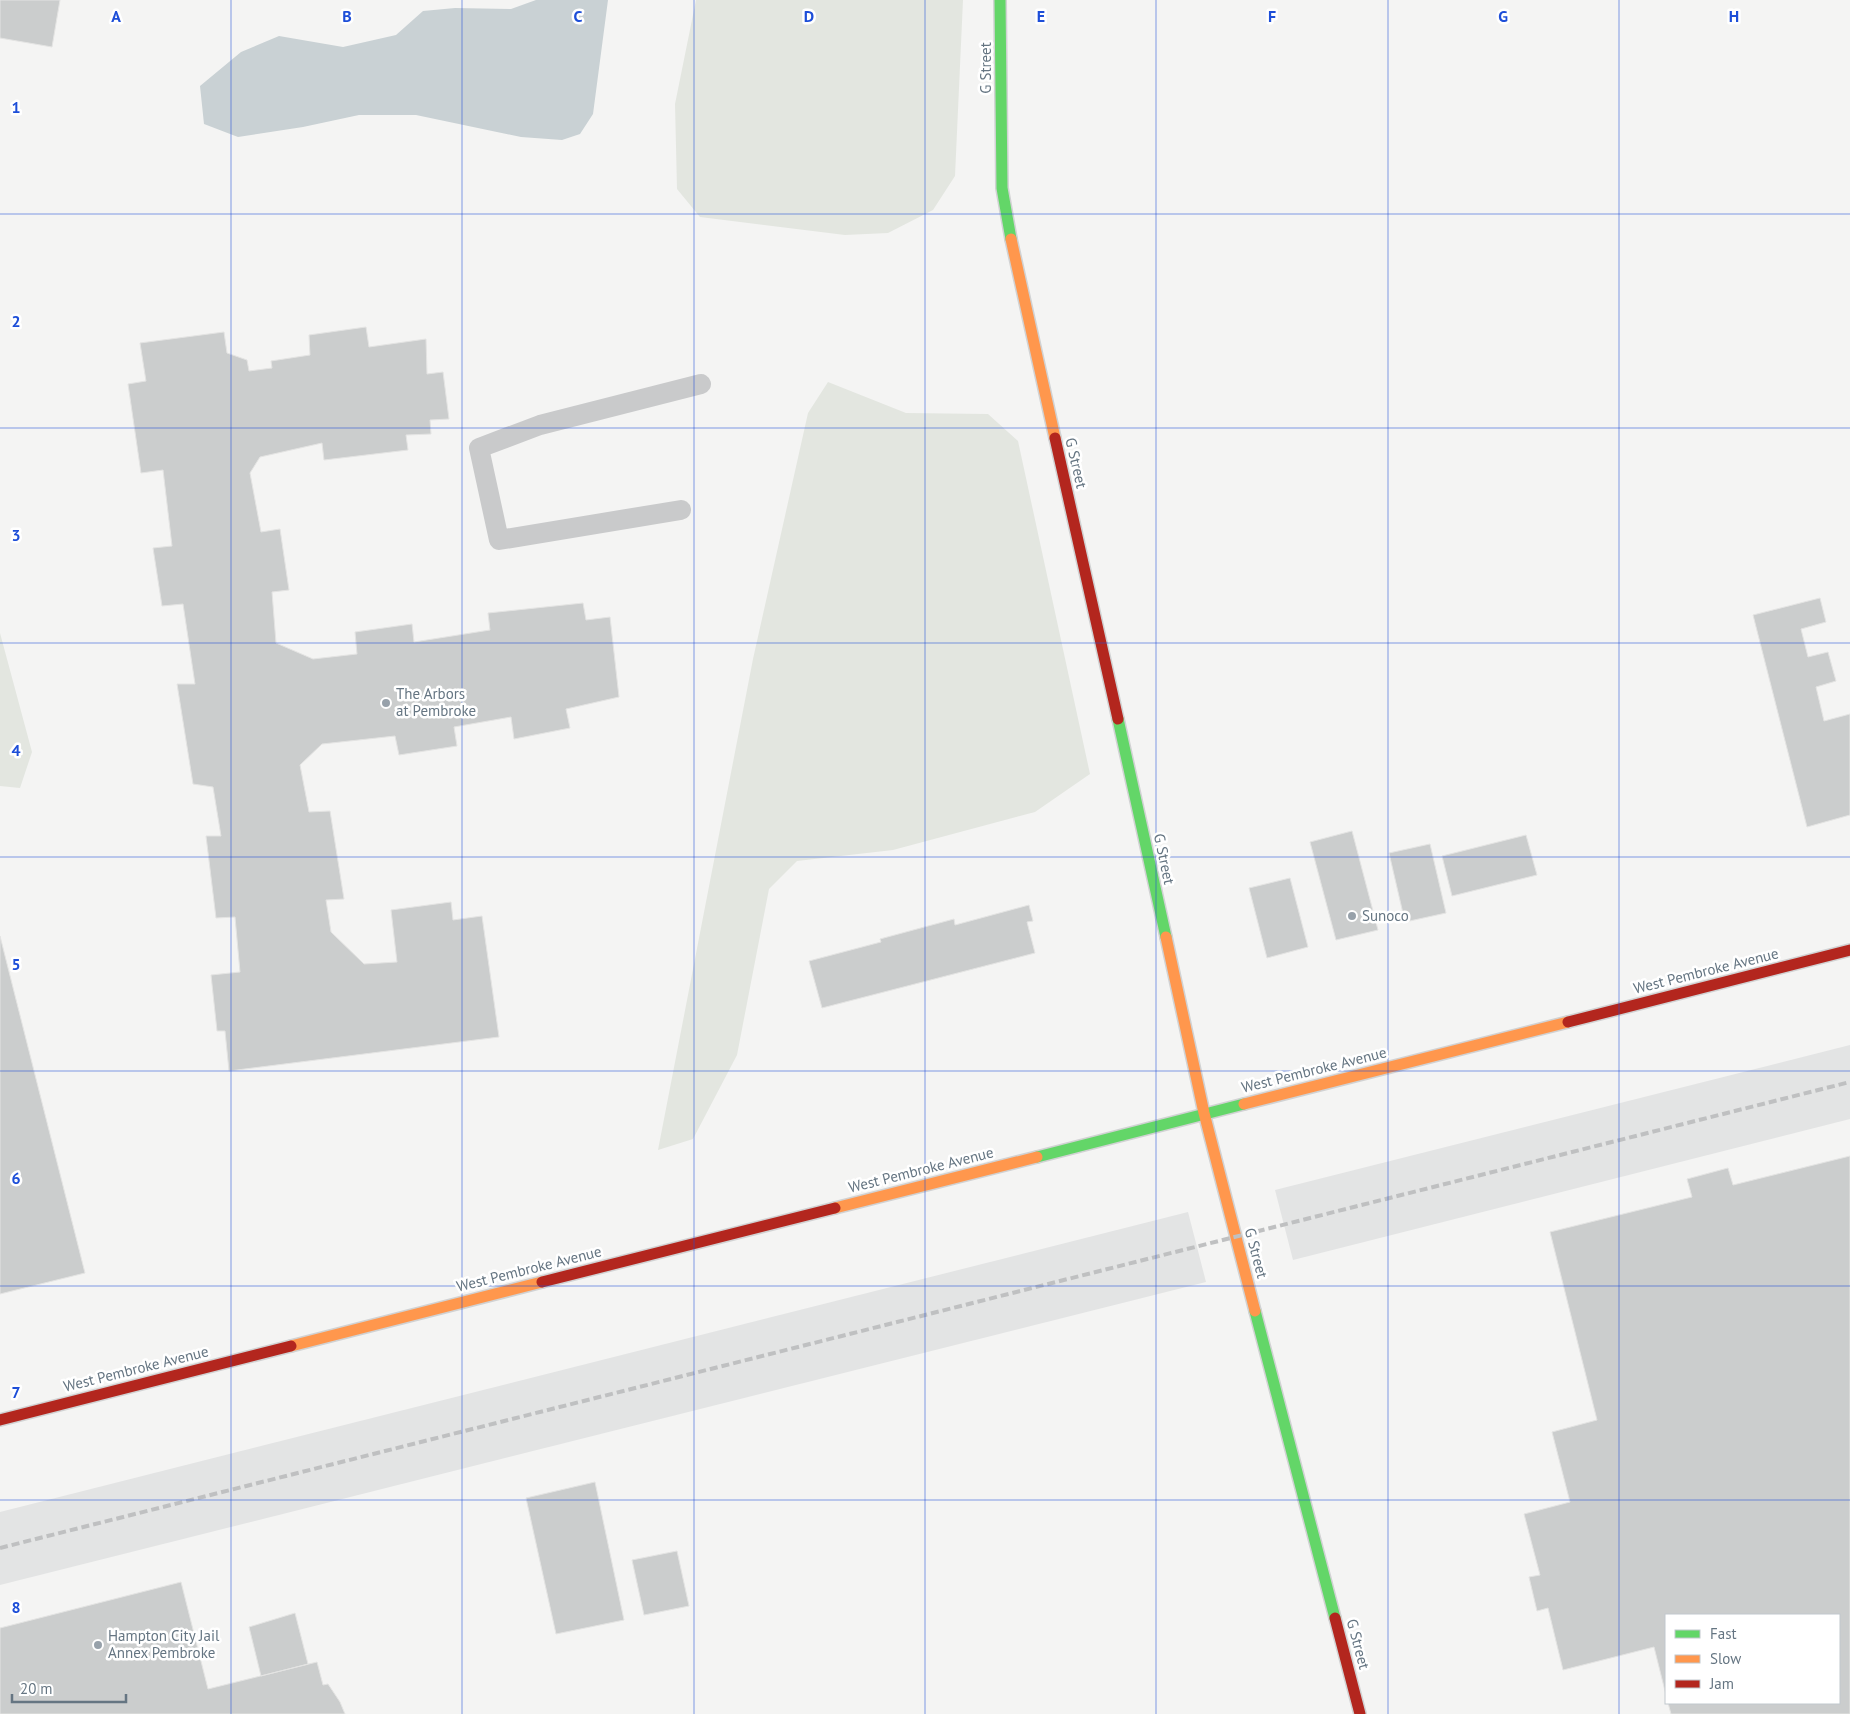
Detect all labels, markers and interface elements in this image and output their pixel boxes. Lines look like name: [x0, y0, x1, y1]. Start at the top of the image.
text: A: [111, 6, 121, 26]
text: B: [342, 6, 352, 26]
text: C: [574, 6, 583, 26]
text: D: [804, 6, 814, 26]
text: E: [1037, 6, 1045, 26]
text: F: [1268, 6, 1276, 26]
text: G: [1498, 6, 1508, 26]
text: H: [1729, 6, 1739, 26]
street label: G Street: [976, 42, 995, 94]
text: 1: [11, 97, 21, 117]
text: 2: [11, 311, 21, 331]
street label: G Street: [1061, 436, 1092, 490]
text: 3: [11, 525, 21, 545]
place label: The Arbors at Pembroke: [396, 684, 476, 720]
marker: The Arbors at Pembroke: [380, 697, 392, 709]
text: 4: [11, 740, 21, 760]
street label: G Street: [1150, 832, 1179, 886]
place label: Sunoco: [1362, 906, 1409, 925]
marker: Sunoco: [1346, 910, 1358, 922]
street label: West Pembroke Avenue: [1631, 943, 1780, 998]
text: 5: [11, 954, 21, 974]
street label: West Pembroke Avenue: [1239, 1042, 1388, 1097]
street label: West Pembroke Avenue: [846, 1142, 995, 1197]
text: 6: [11, 1168, 21, 1188]
street label: G Street: [1241, 1226, 1272, 1280]
street label: West Pembroke Avenue: [454, 1241, 603, 1296]
street label: West Pembroke Avenue: [61, 1341, 210, 1396]
text: 7: [11, 1382, 21, 1402]
text: 8: [11, 1597, 21, 1617]
legend: [1665, 1614, 1840, 1704]
street label: G Street: [1343, 1617, 1374, 1671]
text: Fast: [1710, 1624, 1737, 1643]
place label: Hampton City Jail Annex Pembroke: [108, 1626, 220, 1662]
marker: Hampton City Jail Annex Pembroke: [92, 1639, 104, 1651]
text: Slow: [1710, 1649, 1741, 1668]
scale bar: [12, 1672, 126, 1704]
text: Jam: [1709, 1674, 1734, 1693]
text: 20 m: [20, 1679, 53, 1698]

